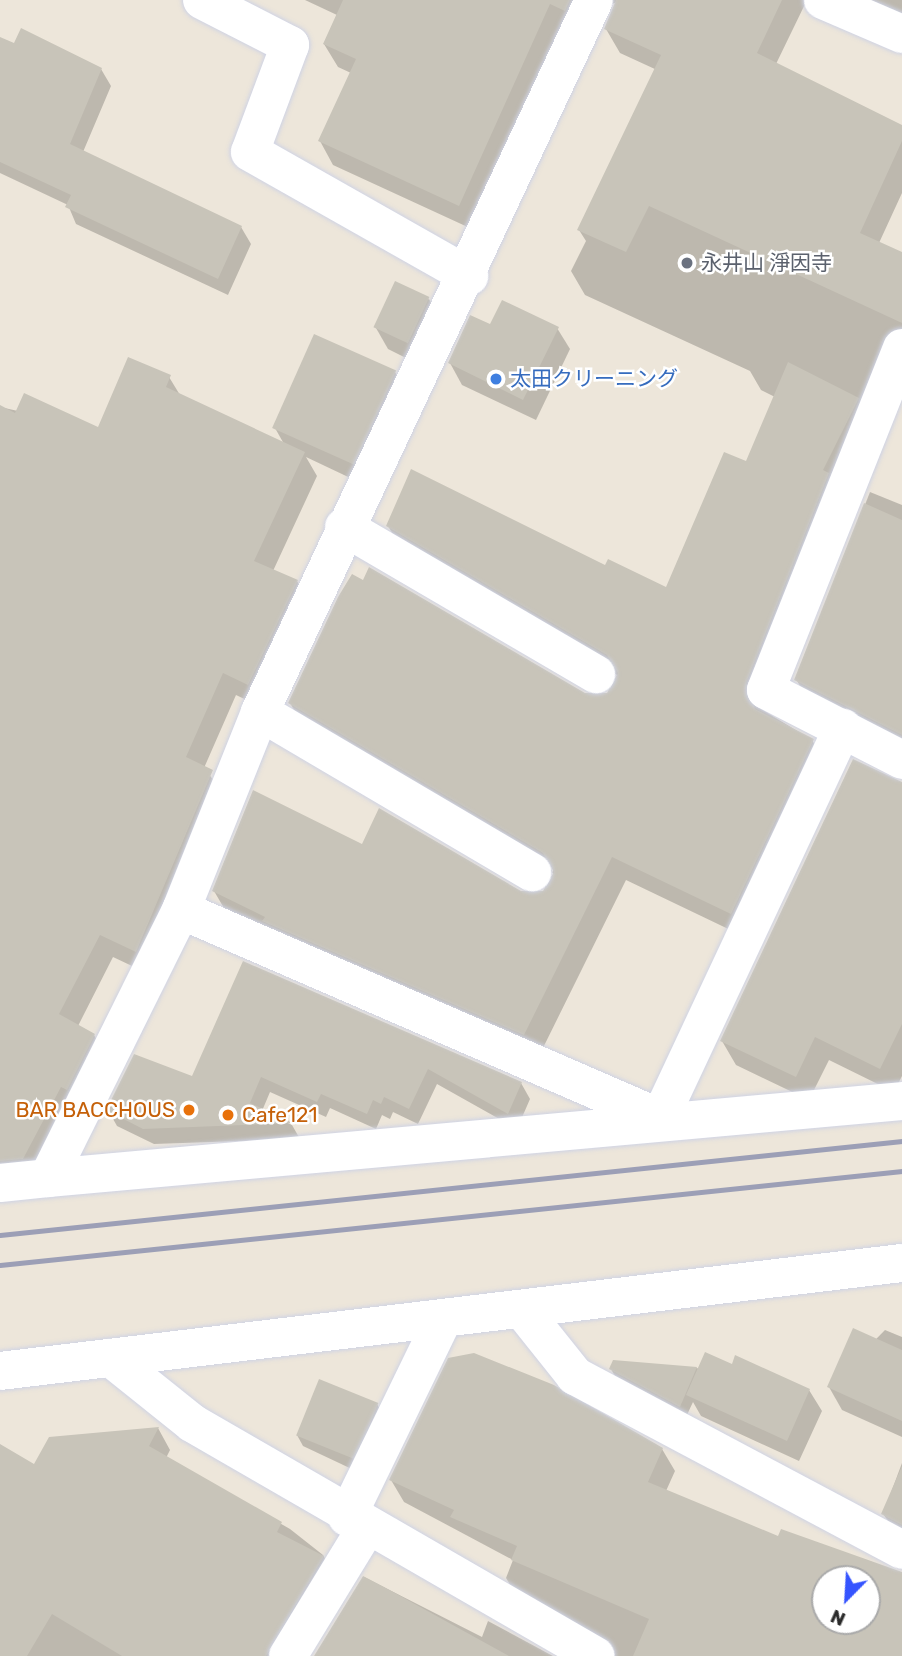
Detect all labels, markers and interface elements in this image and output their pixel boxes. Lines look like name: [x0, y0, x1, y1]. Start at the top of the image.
place label: 永井山 淨因寺: [701, 250, 832, 276]
marker: 永井山 淨因寺: [679, 255, 695, 271]
place label: 太田クリーニング: [510, 366, 678, 392]
marker: 太田クリーニング: [488, 371, 504, 387]
place label: BAR BACCHOUS: [16, 1097, 175, 1123]
marker: BAR BACCHOUS: [181, 1102, 197, 1118]
place label: Cafe121: [242, 1102, 317, 1128]
marker: Cafe121: [220, 1107, 236, 1123]
north arrow: [811, 1565, 881, 1635]
text: N: [827, 1605, 849, 1631]

